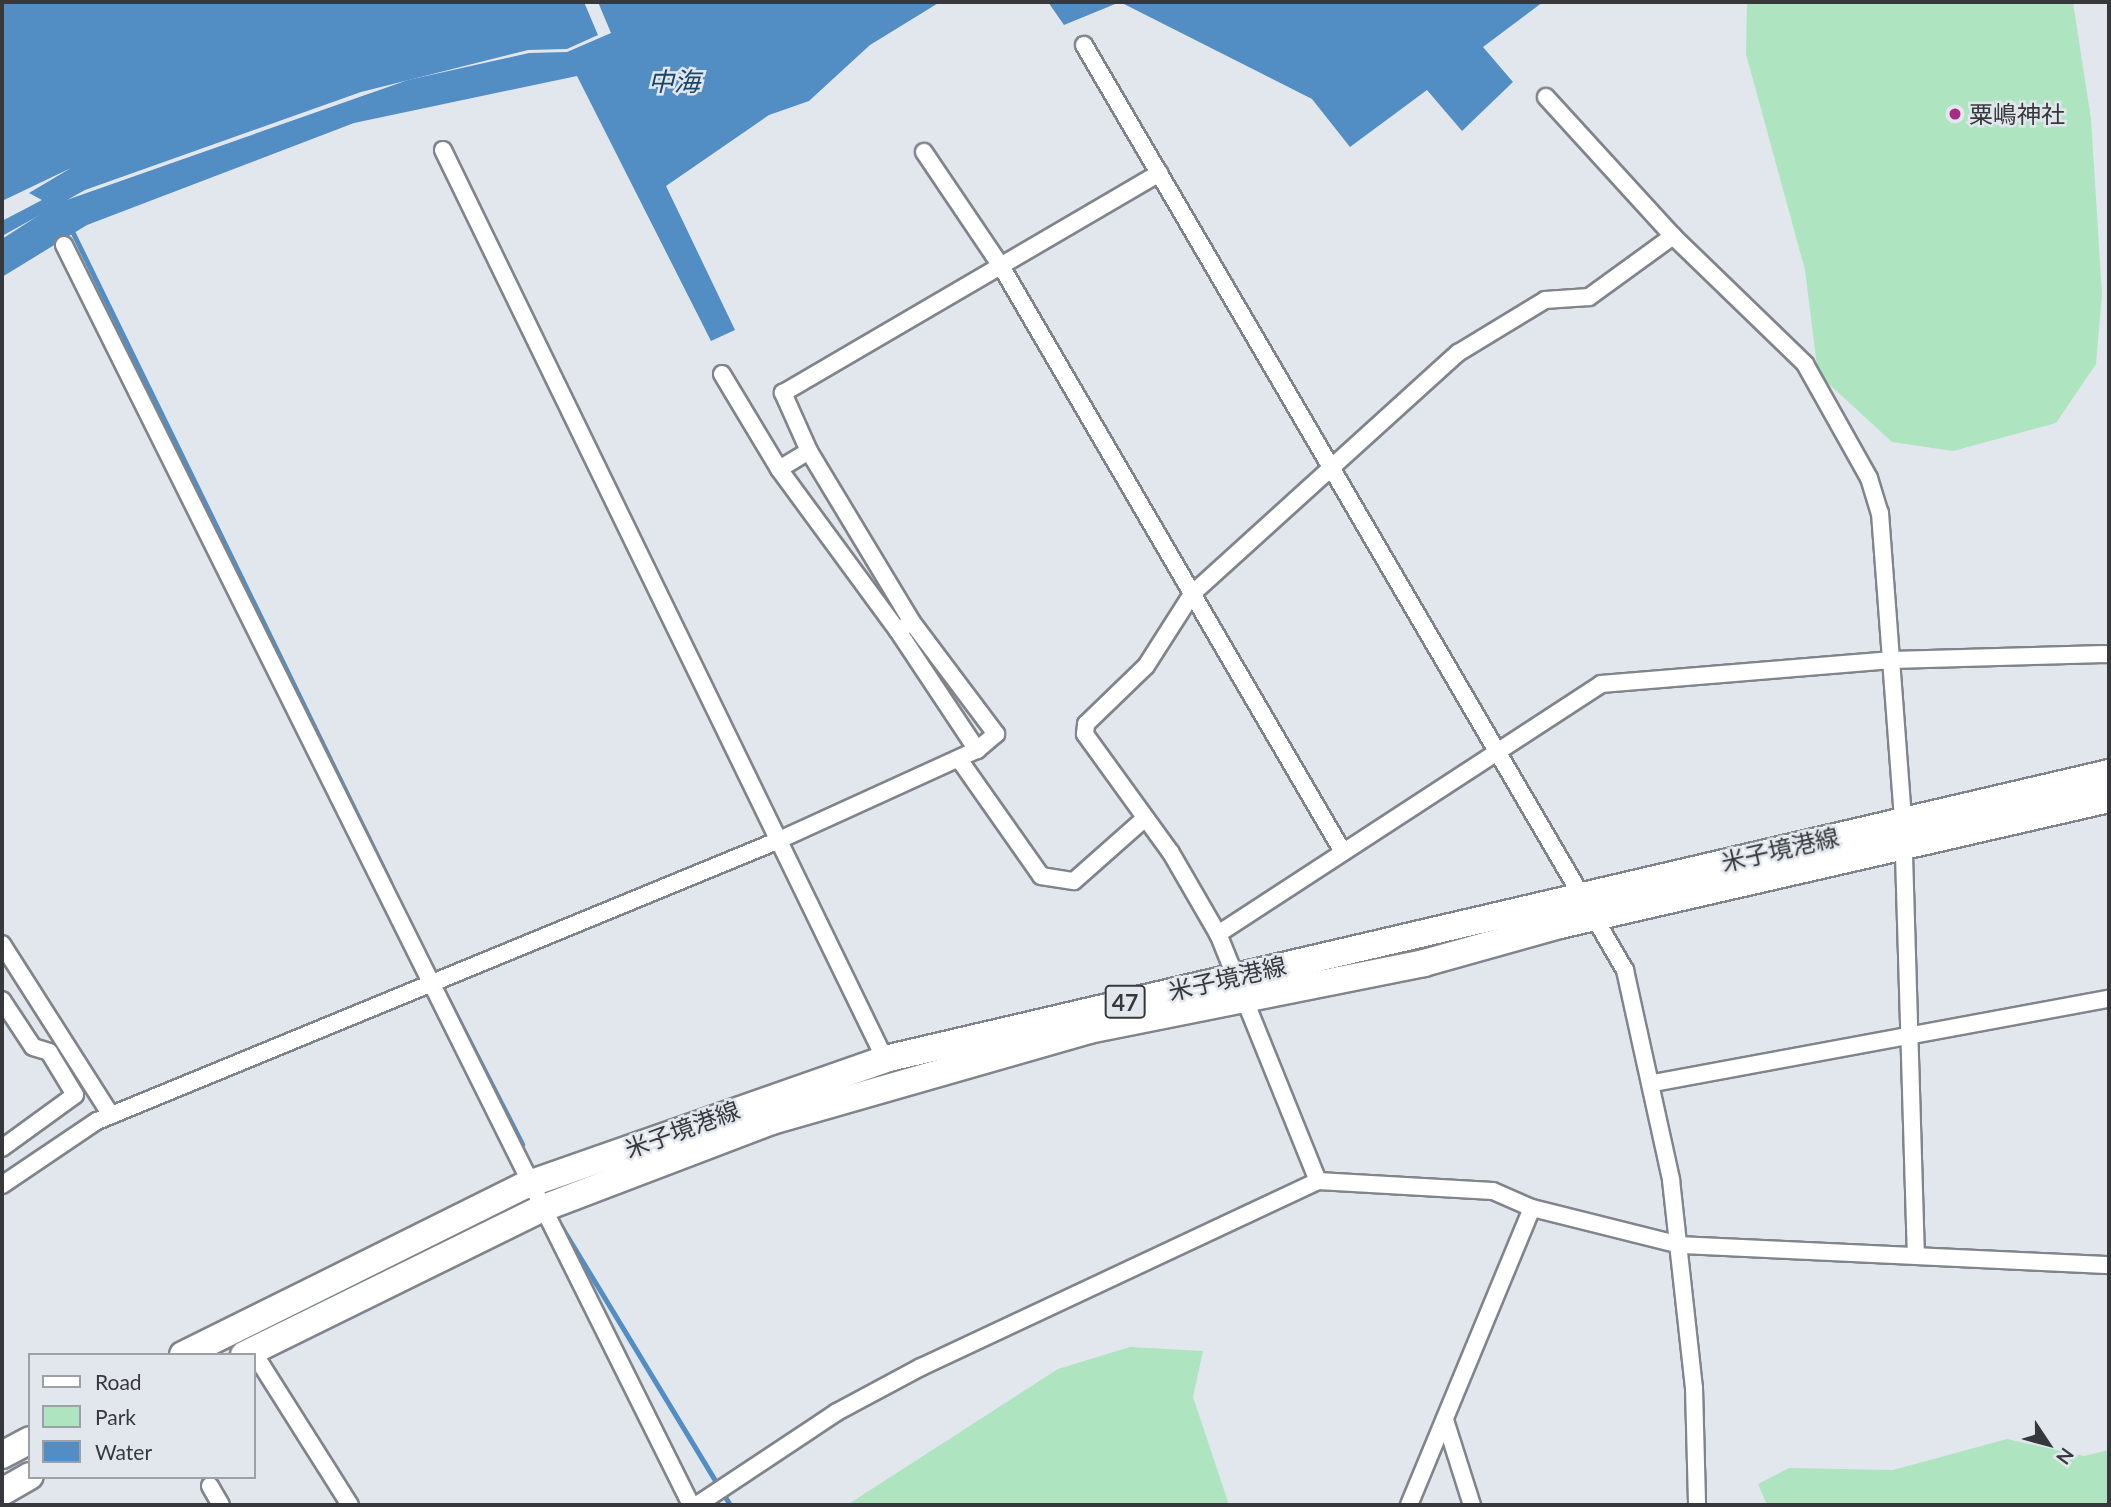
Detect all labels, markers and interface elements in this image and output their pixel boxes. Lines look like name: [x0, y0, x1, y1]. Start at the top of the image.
water label: 中海: [648, 66, 700, 98]
place label: 粟嶋神社: [1969, 100, 2065, 128]
marker: 粟嶋神社: [1947, 106, 1963, 122]
street label: 米子境港線: [1718, 821, 1842, 877]
street label: 米子境港線: [1165, 950, 1289, 1006]
road number: 47: [1104, 982, 1146, 1021]
street label: 米子境港線: [621, 1095, 743, 1163]
legend: [28, 1353, 256, 1479]
text: Road: [95, 1369, 142, 1394]
text: Park: [95, 1404, 136, 1429]
north arrow: [2013, 1409, 2083, 1479]
text: Water: [95, 1439, 152, 1464]
text: N: [2052, 1444, 2079, 1469]

